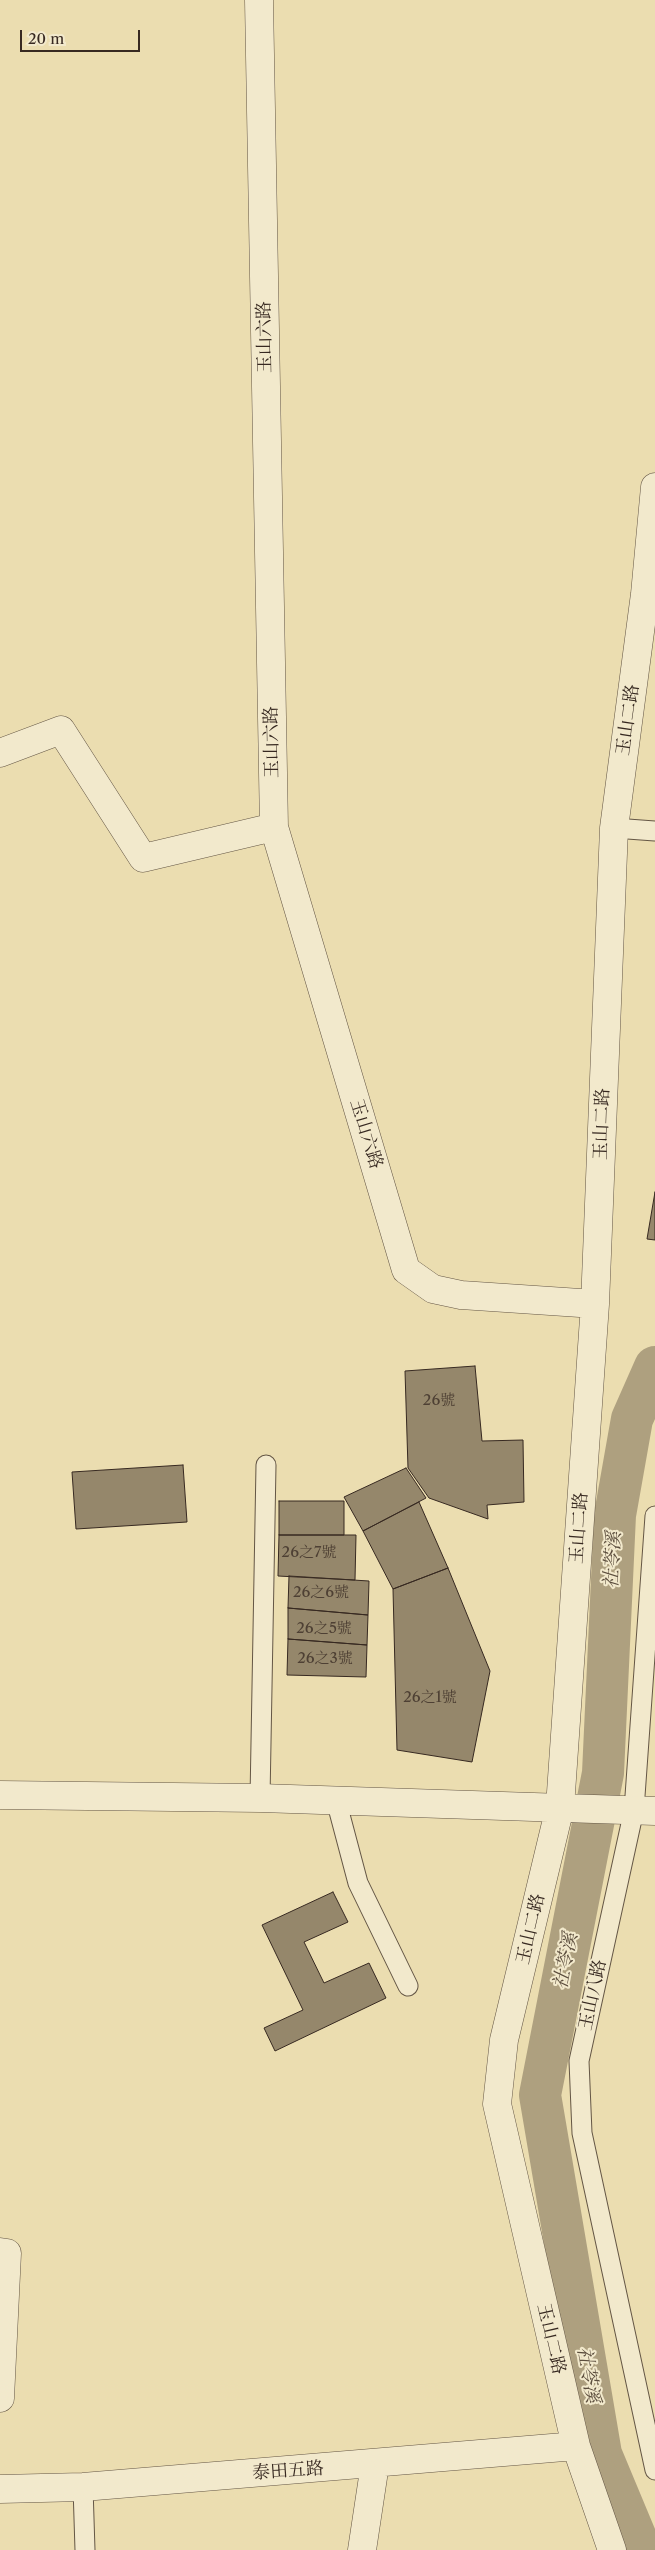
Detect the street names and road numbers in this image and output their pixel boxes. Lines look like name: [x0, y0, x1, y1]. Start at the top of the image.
street label: 玉山六路: [254, 301, 276, 373]
street label: 玉山二路: [612, 683, 644, 757]
street label: 玉山六路: [261, 706, 283, 778]
street label: 玉山二路: [590, 1088, 614, 1160]
street label: 玉山六路: [345, 1096, 387, 1172]
street label: 玉山二路: [566, 1491, 592, 1565]
street label: 玉山二路: [512, 1891, 550, 1967]
street label: 玉山八路: [575, 1958, 611, 2032]
street label: 玉山二路: [532, 2301, 570, 2377]
street label: 泰田五路: [251, 2458, 325, 2484]

